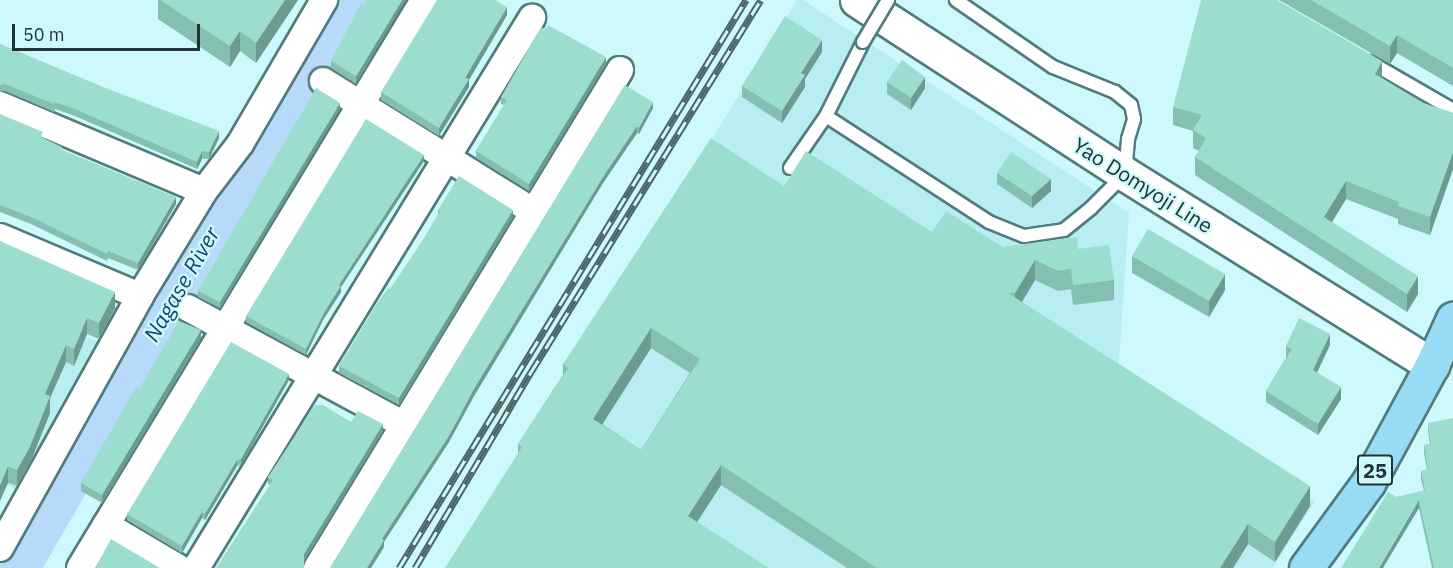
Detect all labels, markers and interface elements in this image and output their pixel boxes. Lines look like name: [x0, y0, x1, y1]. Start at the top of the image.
scale bar: [15, 12, 202, 50]
text: 50 m: [23, 23, 65, 46]
street label: Yao Domyoji Line: [1068, 132, 1218, 238]
water label: Nagase River: [138, 222, 224, 346]
road number: 25: [1357, 453, 1393, 487]

